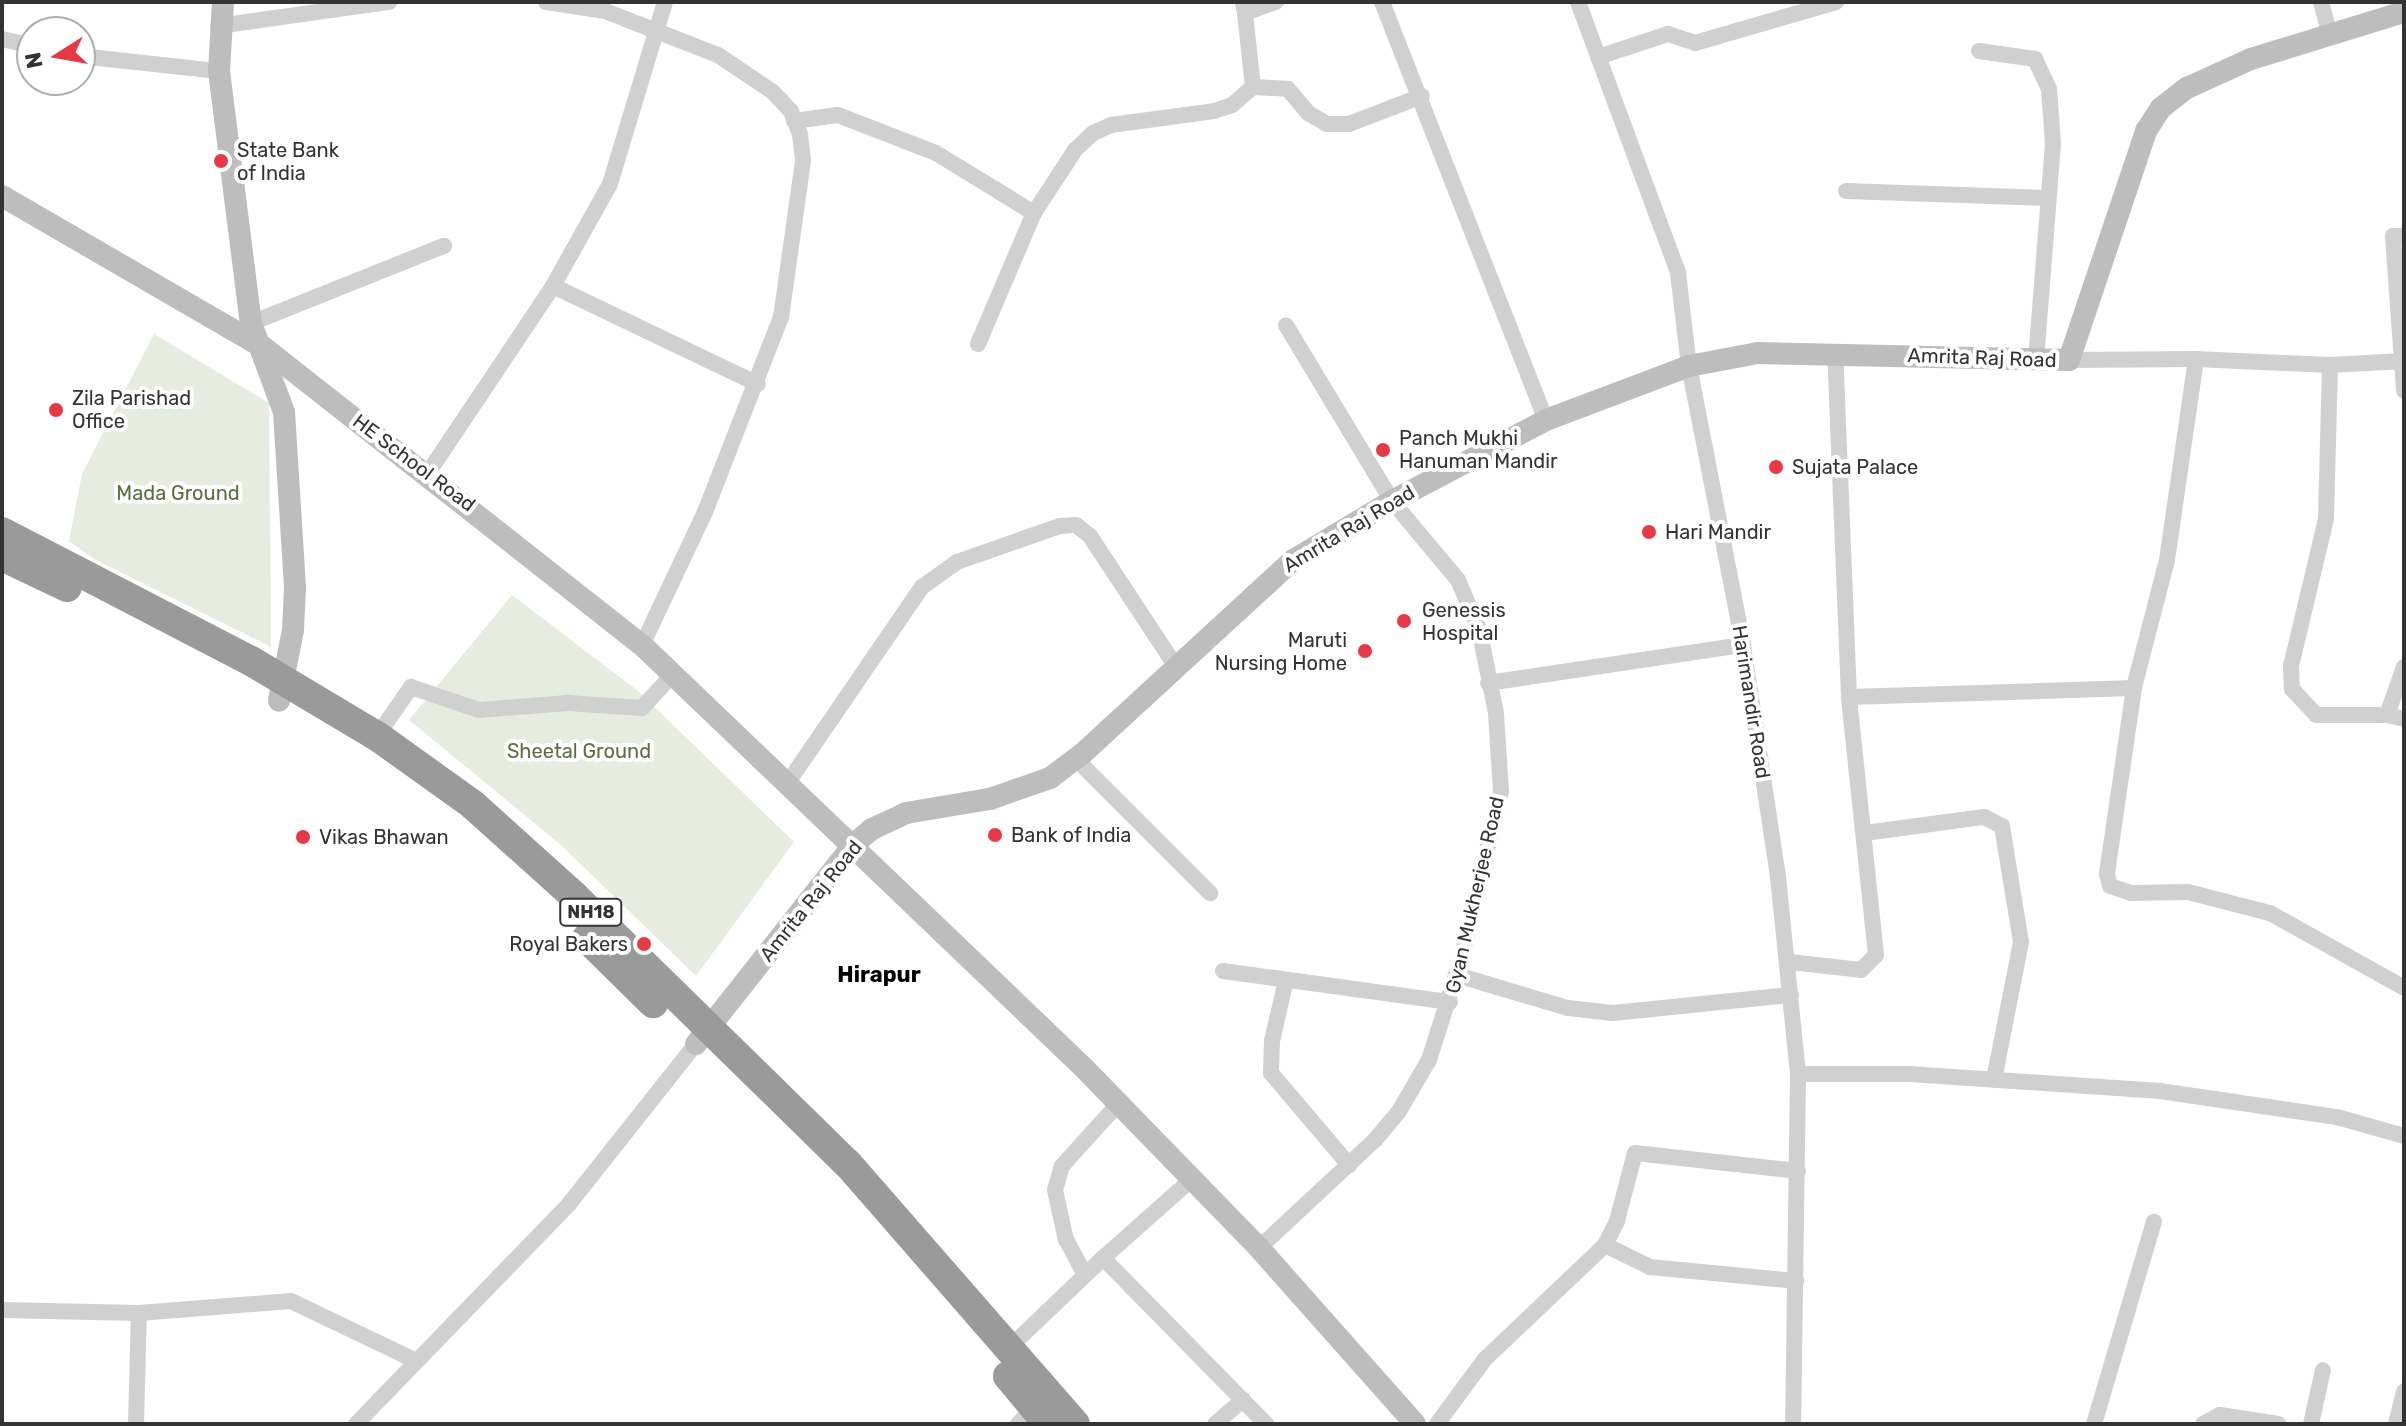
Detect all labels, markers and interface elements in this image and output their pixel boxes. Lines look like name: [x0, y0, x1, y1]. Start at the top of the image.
north arrow: [16, 16, 96, 96]
text: N: [19, 50, 49, 71]
place label: State Bank of India: [237, 138, 339, 185]
marker: State Bank of India: [212, 152, 230, 170]
street label: Amrita Raj Road: [1907, 343, 2057, 373]
place label: Zila Parishad Office: [72, 386, 191, 433]
marker: Zila Parishad Office: [47, 401, 65, 419]
street label: HE School Road: [348, 409, 480, 517]
place label: Panch Mukhi Hanuman Mandir: [1399, 426, 1558, 473]
marker: Panch Mukhi Hanuman Mandir: [1374, 441, 1392, 459]
place label: Sujata Palace: [1792, 455, 1918, 479]
marker: Sujata Palace: [1767, 458, 1785, 476]
street label: Amrita Raj Road: [1279, 480, 1419, 578]
park label: Mada Ground: [116, 481, 240, 505]
place label: Hari Mandir: [1665, 520, 1771, 544]
marker: Hari Mandir: [1640, 523, 1658, 541]
place label: Genessis Hospital: [1422, 598, 1506, 645]
marker: Genessis Hospital: [1393, 610, 1415, 632]
street label: Harimandir Road: [1727, 623, 1775, 781]
place label: Maruti Nursing Home: [1215, 628, 1347, 675]
marker: Maruti Nursing Home: [1354, 640, 1376, 662]
park label: Sheetal Ground: [507, 739, 651, 763]
street label: Gyan Mukherjee Road: [1441, 794, 1509, 996]
place label: Bank of India: [1011, 823, 1132, 847]
place label: Vikas Bhawan: [319, 825, 449, 849]
marker: Bank of India: [986, 826, 1004, 844]
marker: Vikas Bhawan: [294, 828, 312, 846]
street label: Amrita Raj Road: [755, 836, 867, 966]
road number: NH18: [559, 898, 623, 926]
place label: Royal Bakers: [509, 932, 628, 956]
marker: Royal Bakers: [635, 935, 653, 953]
district label: Hirapur: [837, 962, 921, 988]

